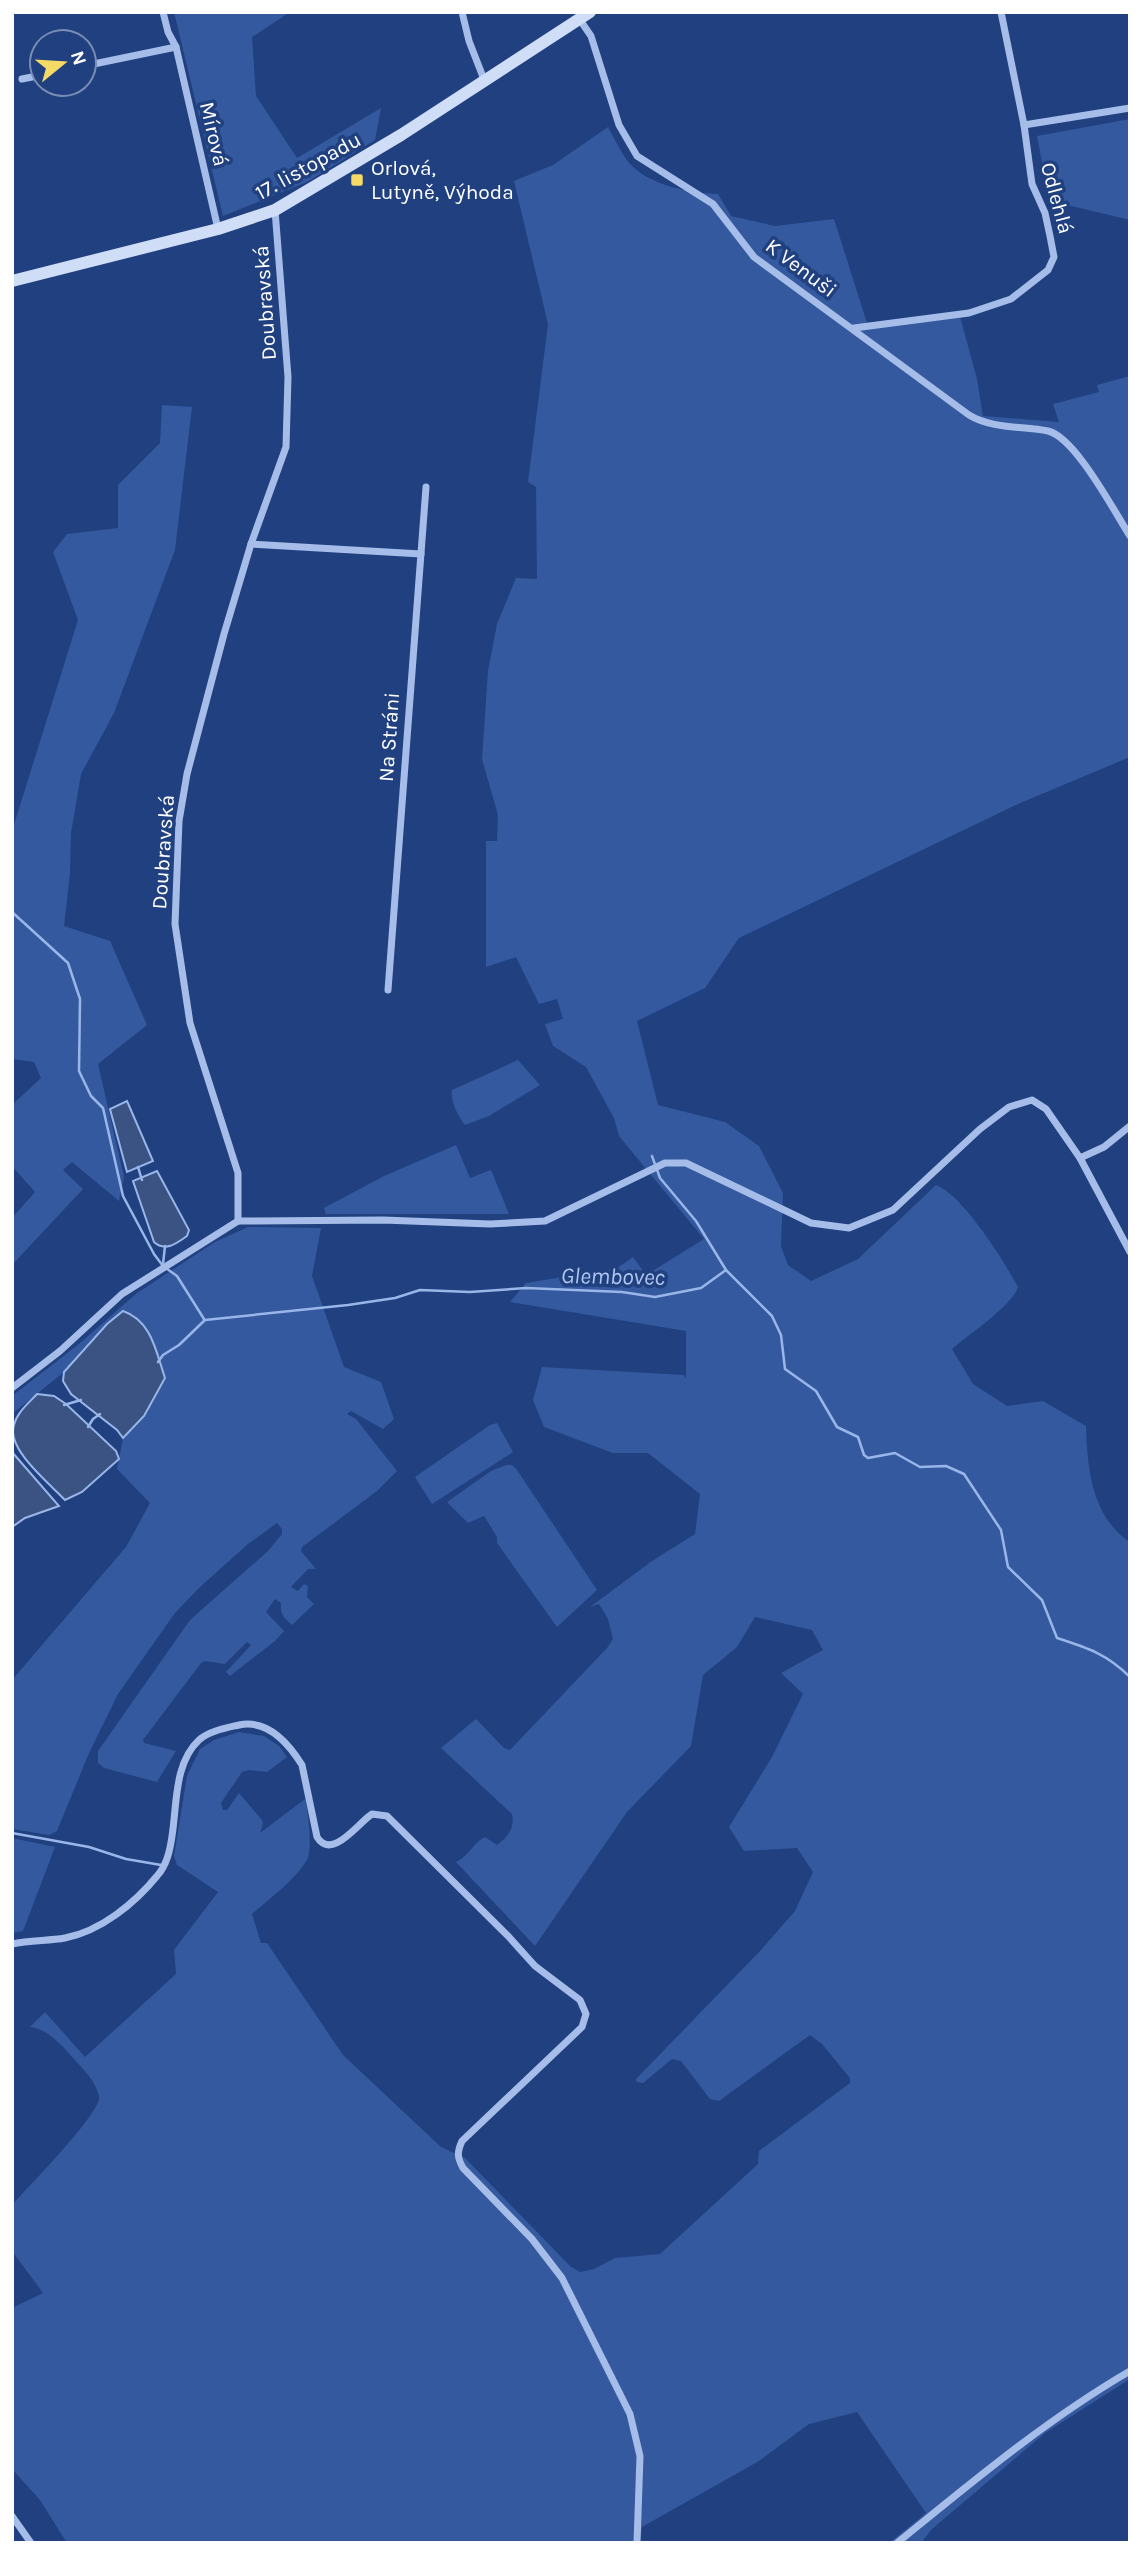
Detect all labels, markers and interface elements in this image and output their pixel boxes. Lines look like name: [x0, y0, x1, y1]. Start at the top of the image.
north arrow: [28, 28, 98, 98]
text: N: [66, 48, 91, 68]
street label: Mírová: [195, 100, 233, 168]
street label: 17. listopadu: [251, 127, 365, 205]
place label: Orlová, Lutyně, Výhoda: [371, 156, 514, 204]
street label: Odlehlá: [1036, 160, 1078, 236]
marker: Orlová, Lutyně, Výhoda: [349, 172, 365, 188]
street label: K Venuši: [761, 234, 841, 302]
street label: Doubravská: [249, 245, 281, 361]
street label: Na Stráni: [374, 691, 404, 783]
street label: Doubravská: [147, 794, 179, 910]
water label: Glembovec: [561, 1262, 666, 1291]

